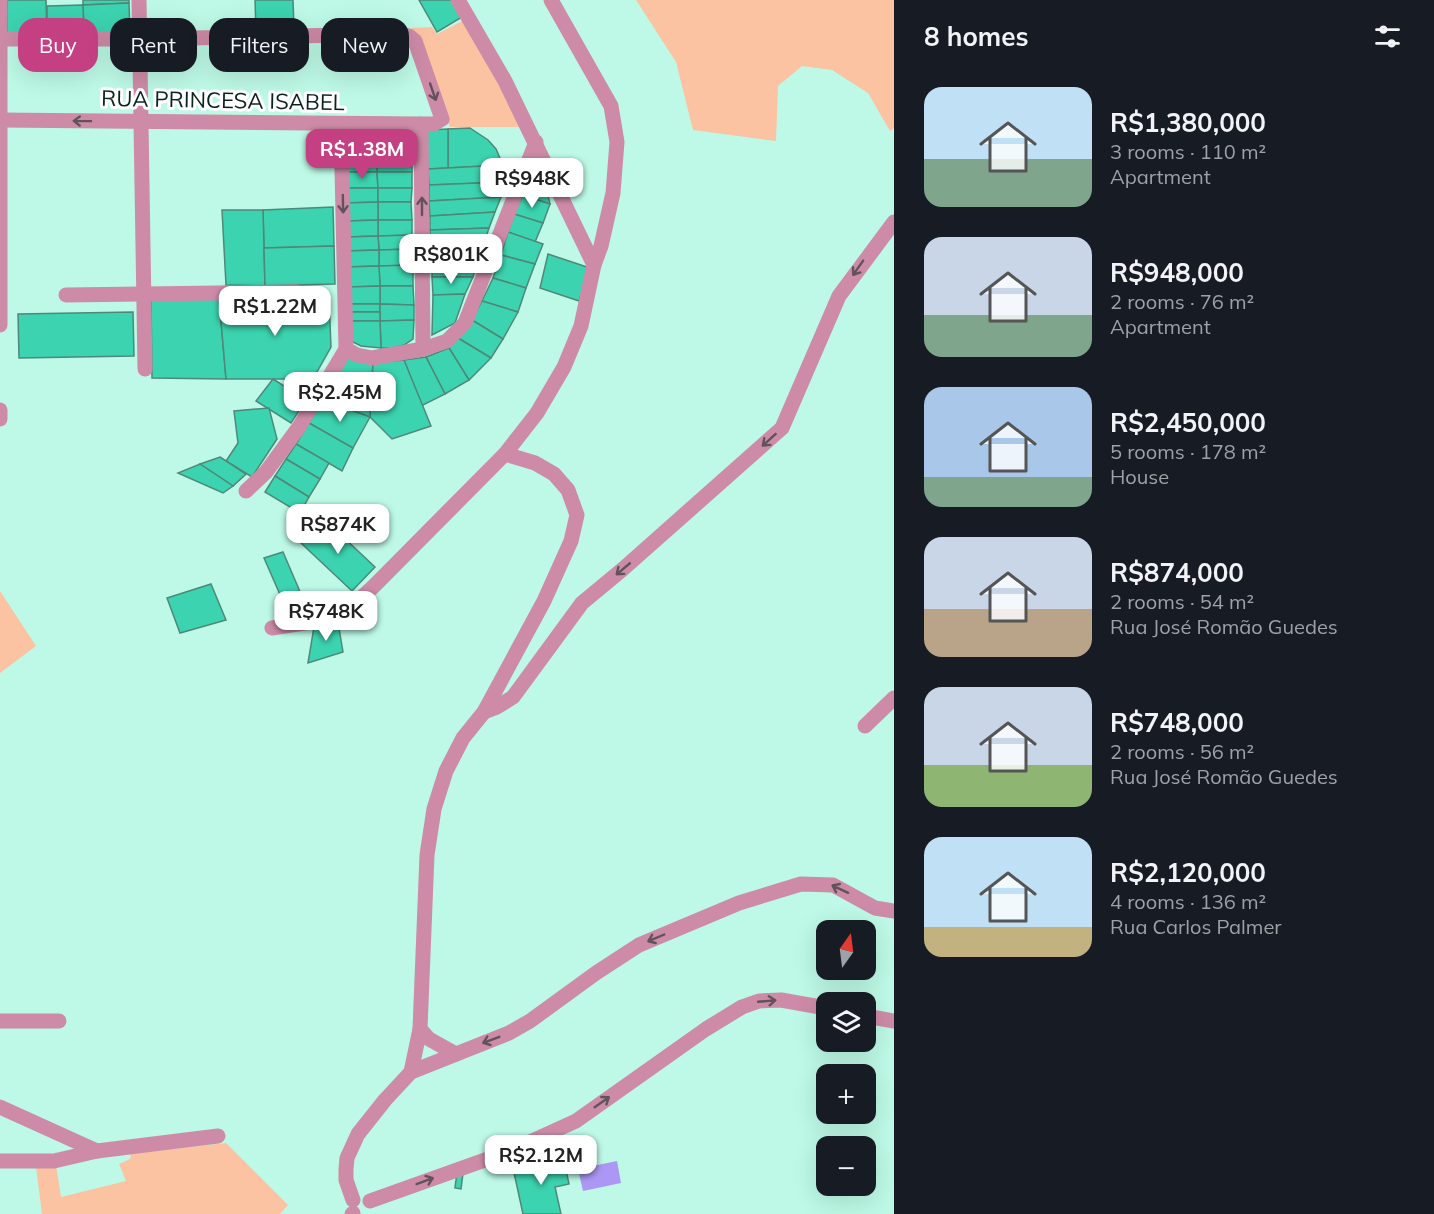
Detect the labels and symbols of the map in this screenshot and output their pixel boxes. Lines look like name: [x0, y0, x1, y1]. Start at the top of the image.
one-way arrow: [429, 82, 440, 101]
street label: RUA PRINCESA ISABEL: [101, 84, 345, 116]
one-way arrow: [73, 115, 93, 127]
pin: R$1.38M: [307, 129, 417, 180]
pin: R$948K: [483, 158, 581, 209]
one-way arrow: [337, 194, 349, 214]
one-way arrow: [416, 197, 428, 217]
pin: R$801K: [402, 234, 500, 285]
one-way arrow: [852, 260, 864, 276]
pin: R$1.22M: [220, 286, 330, 337]
pin: R$2.45M: [285, 372, 395, 423]
one-way arrow: [762, 433, 777, 447]
pin: R$874K: [289, 504, 387, 555]
one-way arrow: [616, 562, 631, 576]
pin: R$748K: [277, 591, 375, 642]
one-way arrow: [832, 883, 850, 895]
north arrow: [816, 920, 876, 980]
one-way arrow: [648, 933, 666, 944]
one-way arrow: [756, 995, 776, 1006]
one-way arrow: [483, 1035, 501, 1046]
one-way arrow: [594, 1096, 610, 1108]
pin: R$2.12M: [486, 1135, 596, 1186]
one-way arrow: [415, 1175, 434, 1186]

